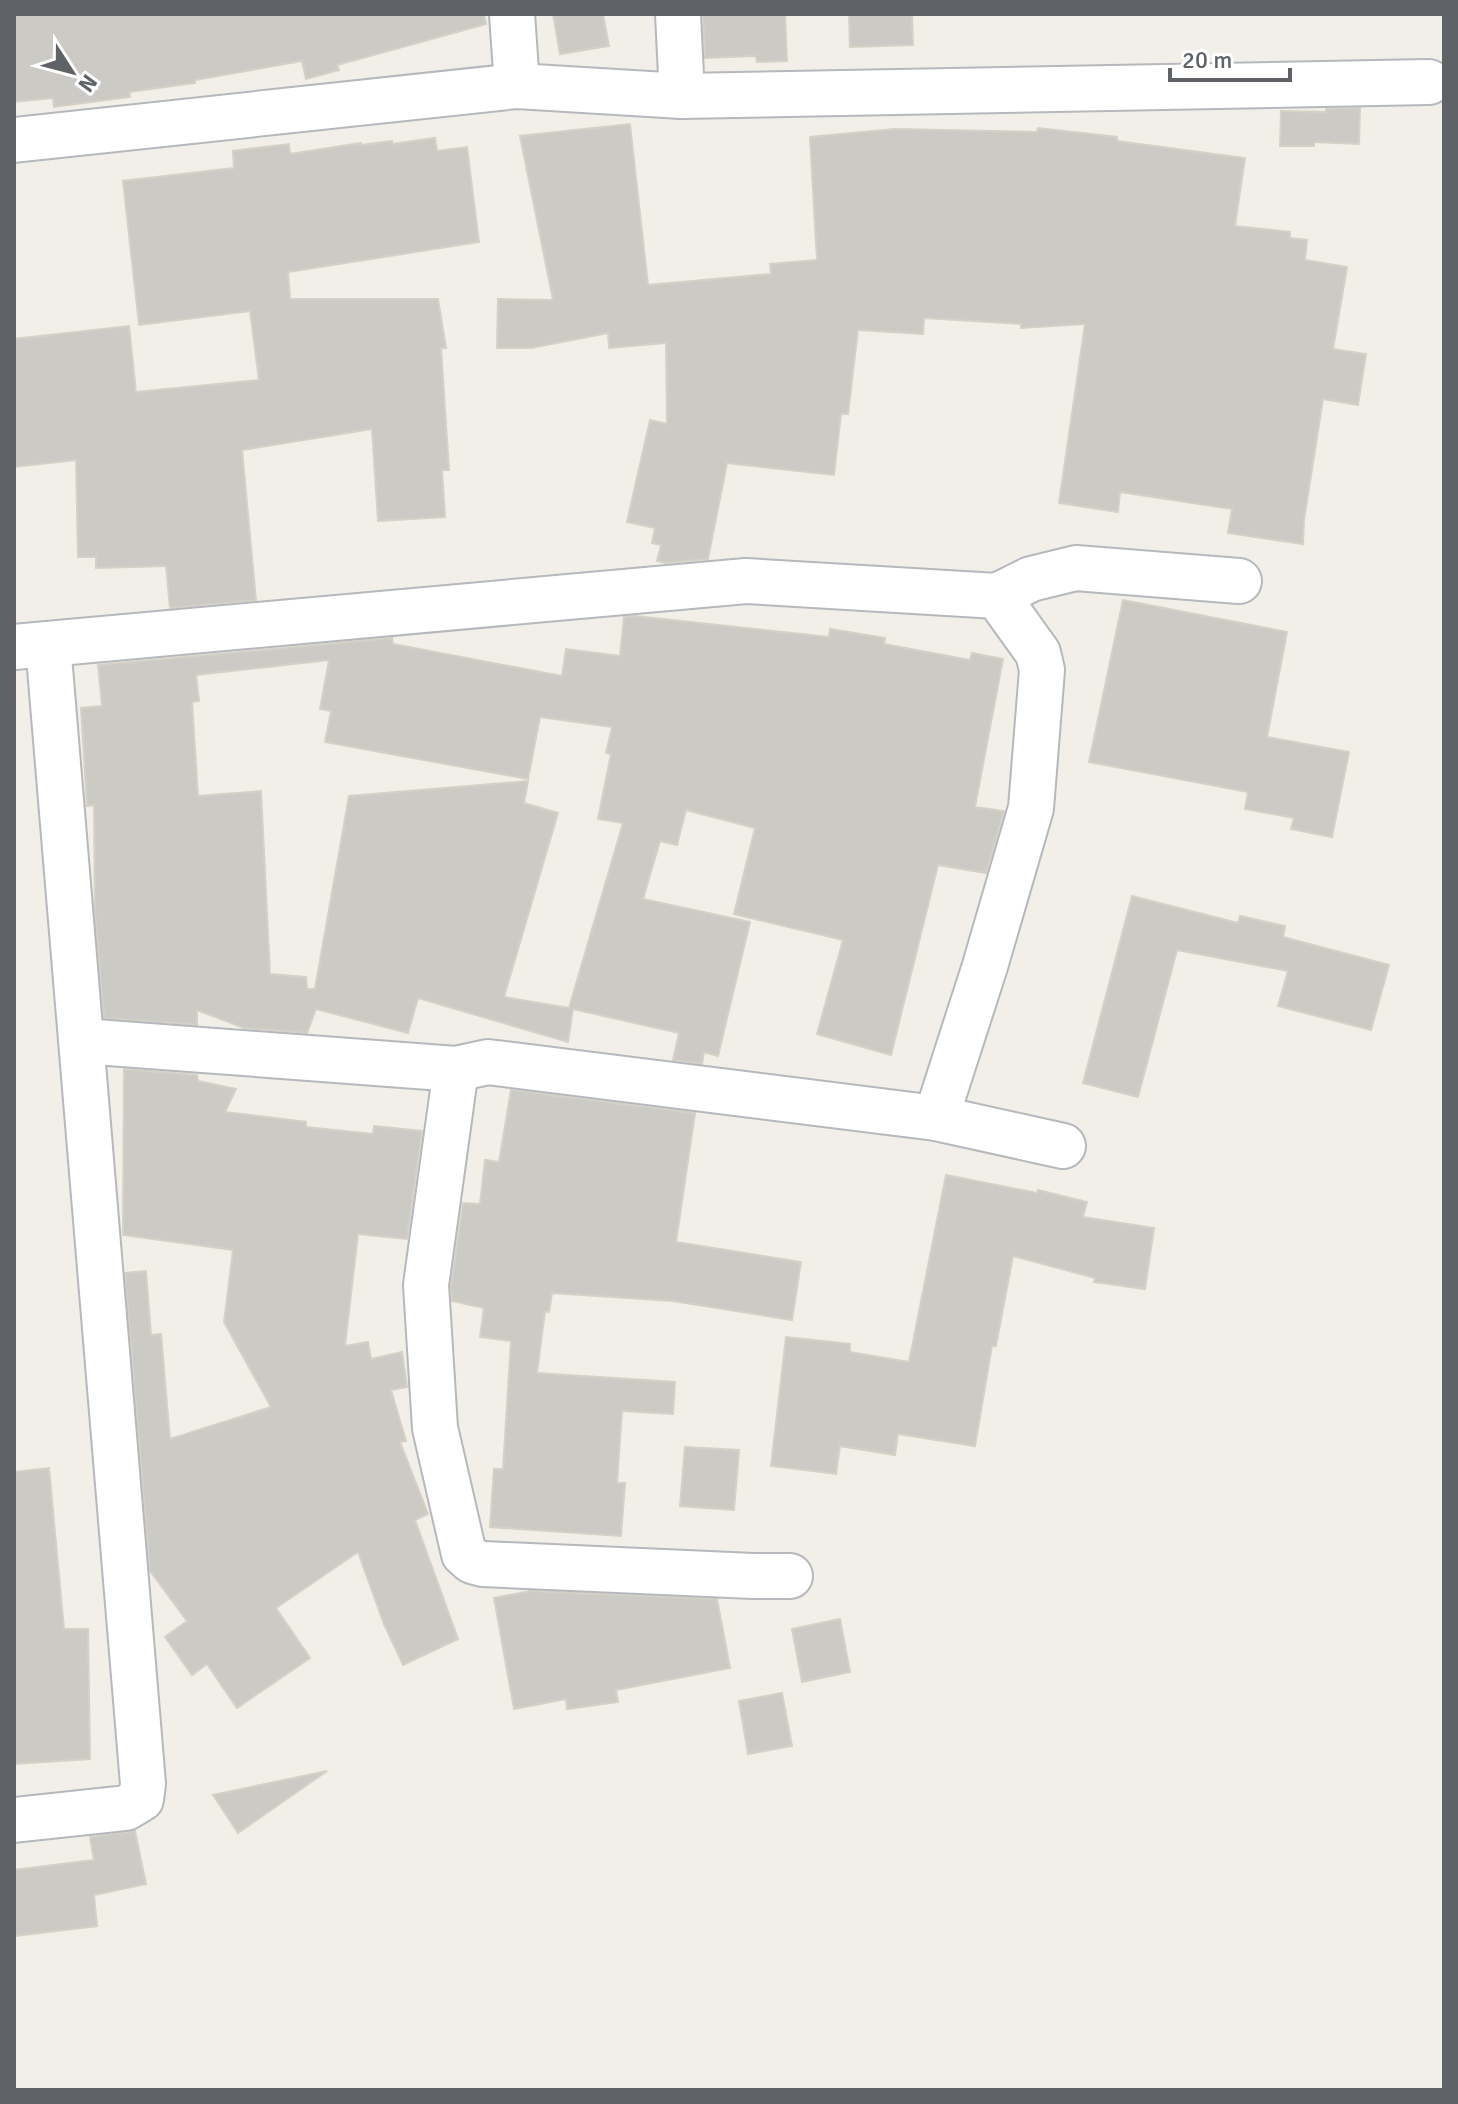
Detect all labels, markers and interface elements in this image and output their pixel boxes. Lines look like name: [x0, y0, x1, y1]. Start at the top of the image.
north arrow: [32, 32, 112, 112]
scale bar: [1170, 32, 1290, 82]
text: 20 m: [1182, 45, 1232, 75]
text: N: [72, 69, 103, 98]

